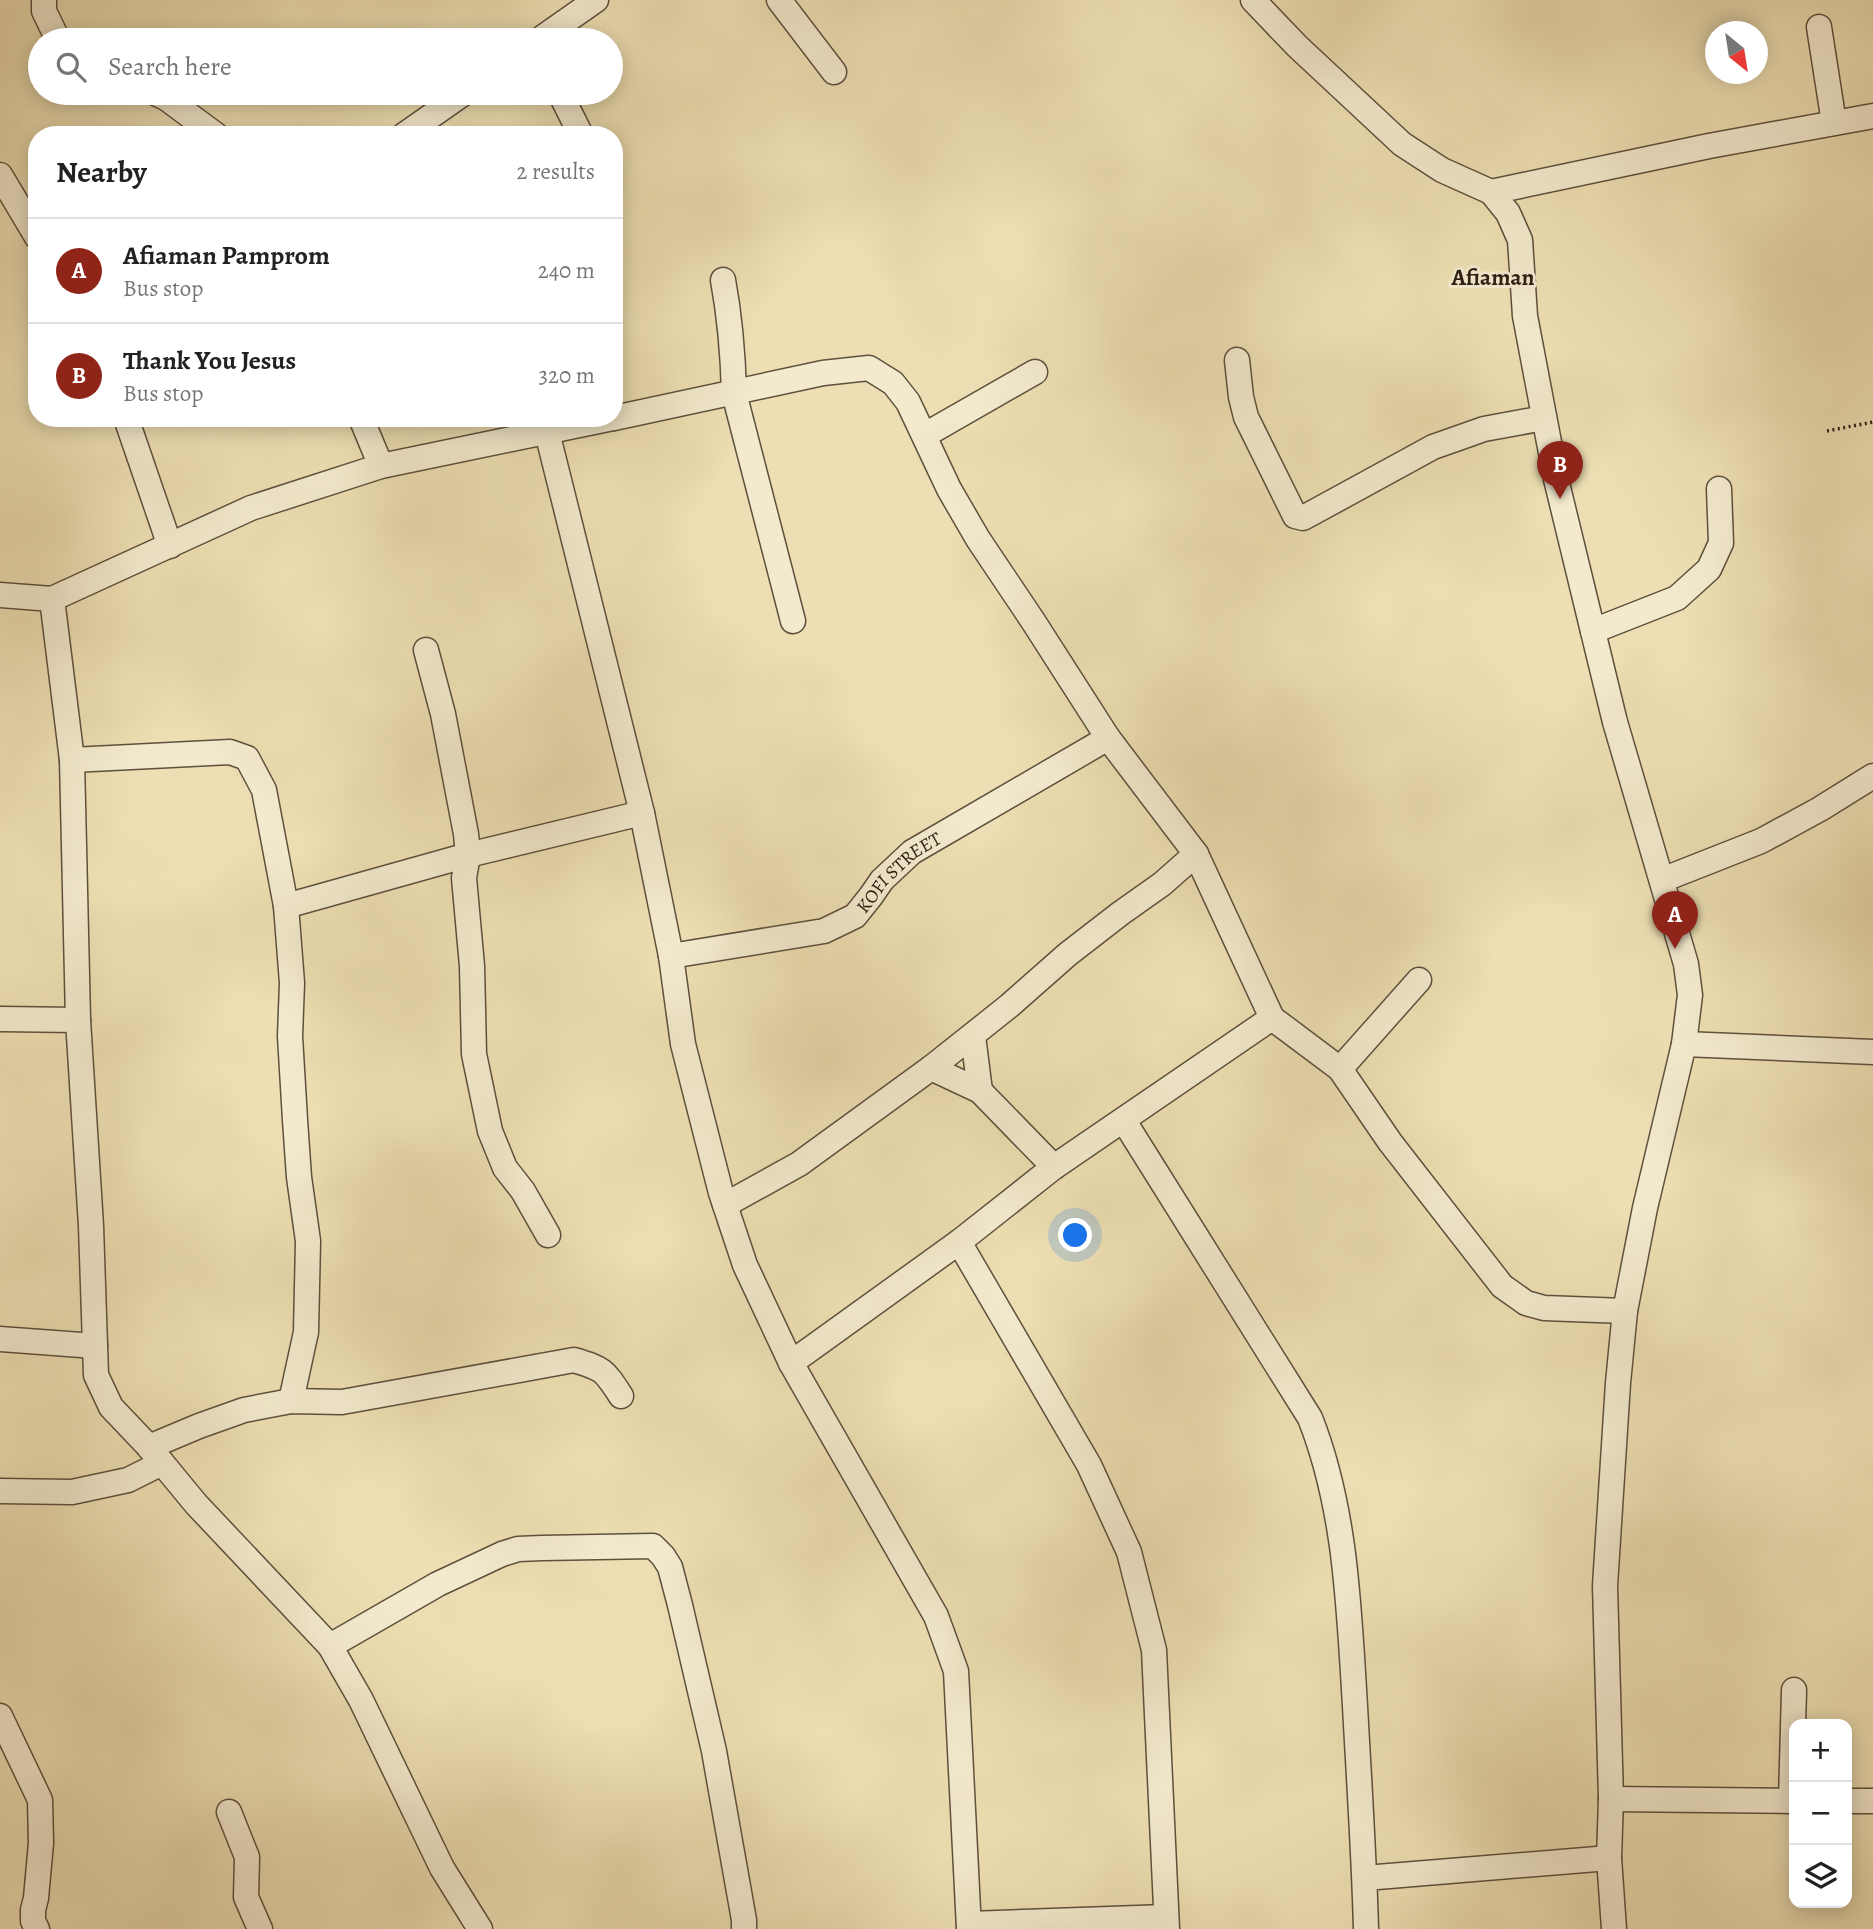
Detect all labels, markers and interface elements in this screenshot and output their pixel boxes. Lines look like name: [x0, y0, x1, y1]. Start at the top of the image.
north arrow: [1705, 21, 1768, 84]
search box: [28, 28, 623, 105]
icon: search: [52, 48, 90, 86]
text: Search here: [108, 49, 232, 84]
text: Nearby: [56, 152, 147, 192]
text: 2 results: [517, 156, 595, 187]
text: Afiaman Pamprom: [123, 238, 330, 273]
text: A: [72, 255, 86, 286]
text: 240 m: [538, 255, 595, 286]
district label: Afiaman: [1450, 262, 1535, 293]
text: Bus stop: [123, 273, 203, 304]
text: Thank You Jesus: [123, 343, 296, 378]
text: B: [72, 360, 86, 391]
text: 320 m: [539, 360, 595, 391]
text: Bus stop: [123, 378, 203, 409]
pin: B: [1537, 441, 1583, 499]
street label: KOFI STREET: [850, 825, 947, 919]
pin: A: [1652, 891, 1698, 949]
your location: [1058, 1218, 1092, 1252]
map controls: [1789, 1719, 1852, 1908]
button: +: [1789, 1719, 1852, 1782]
button: −: [1789, 1782, 1852, 1845]
button: layers: [1789, 1845, 1852, 1908]

